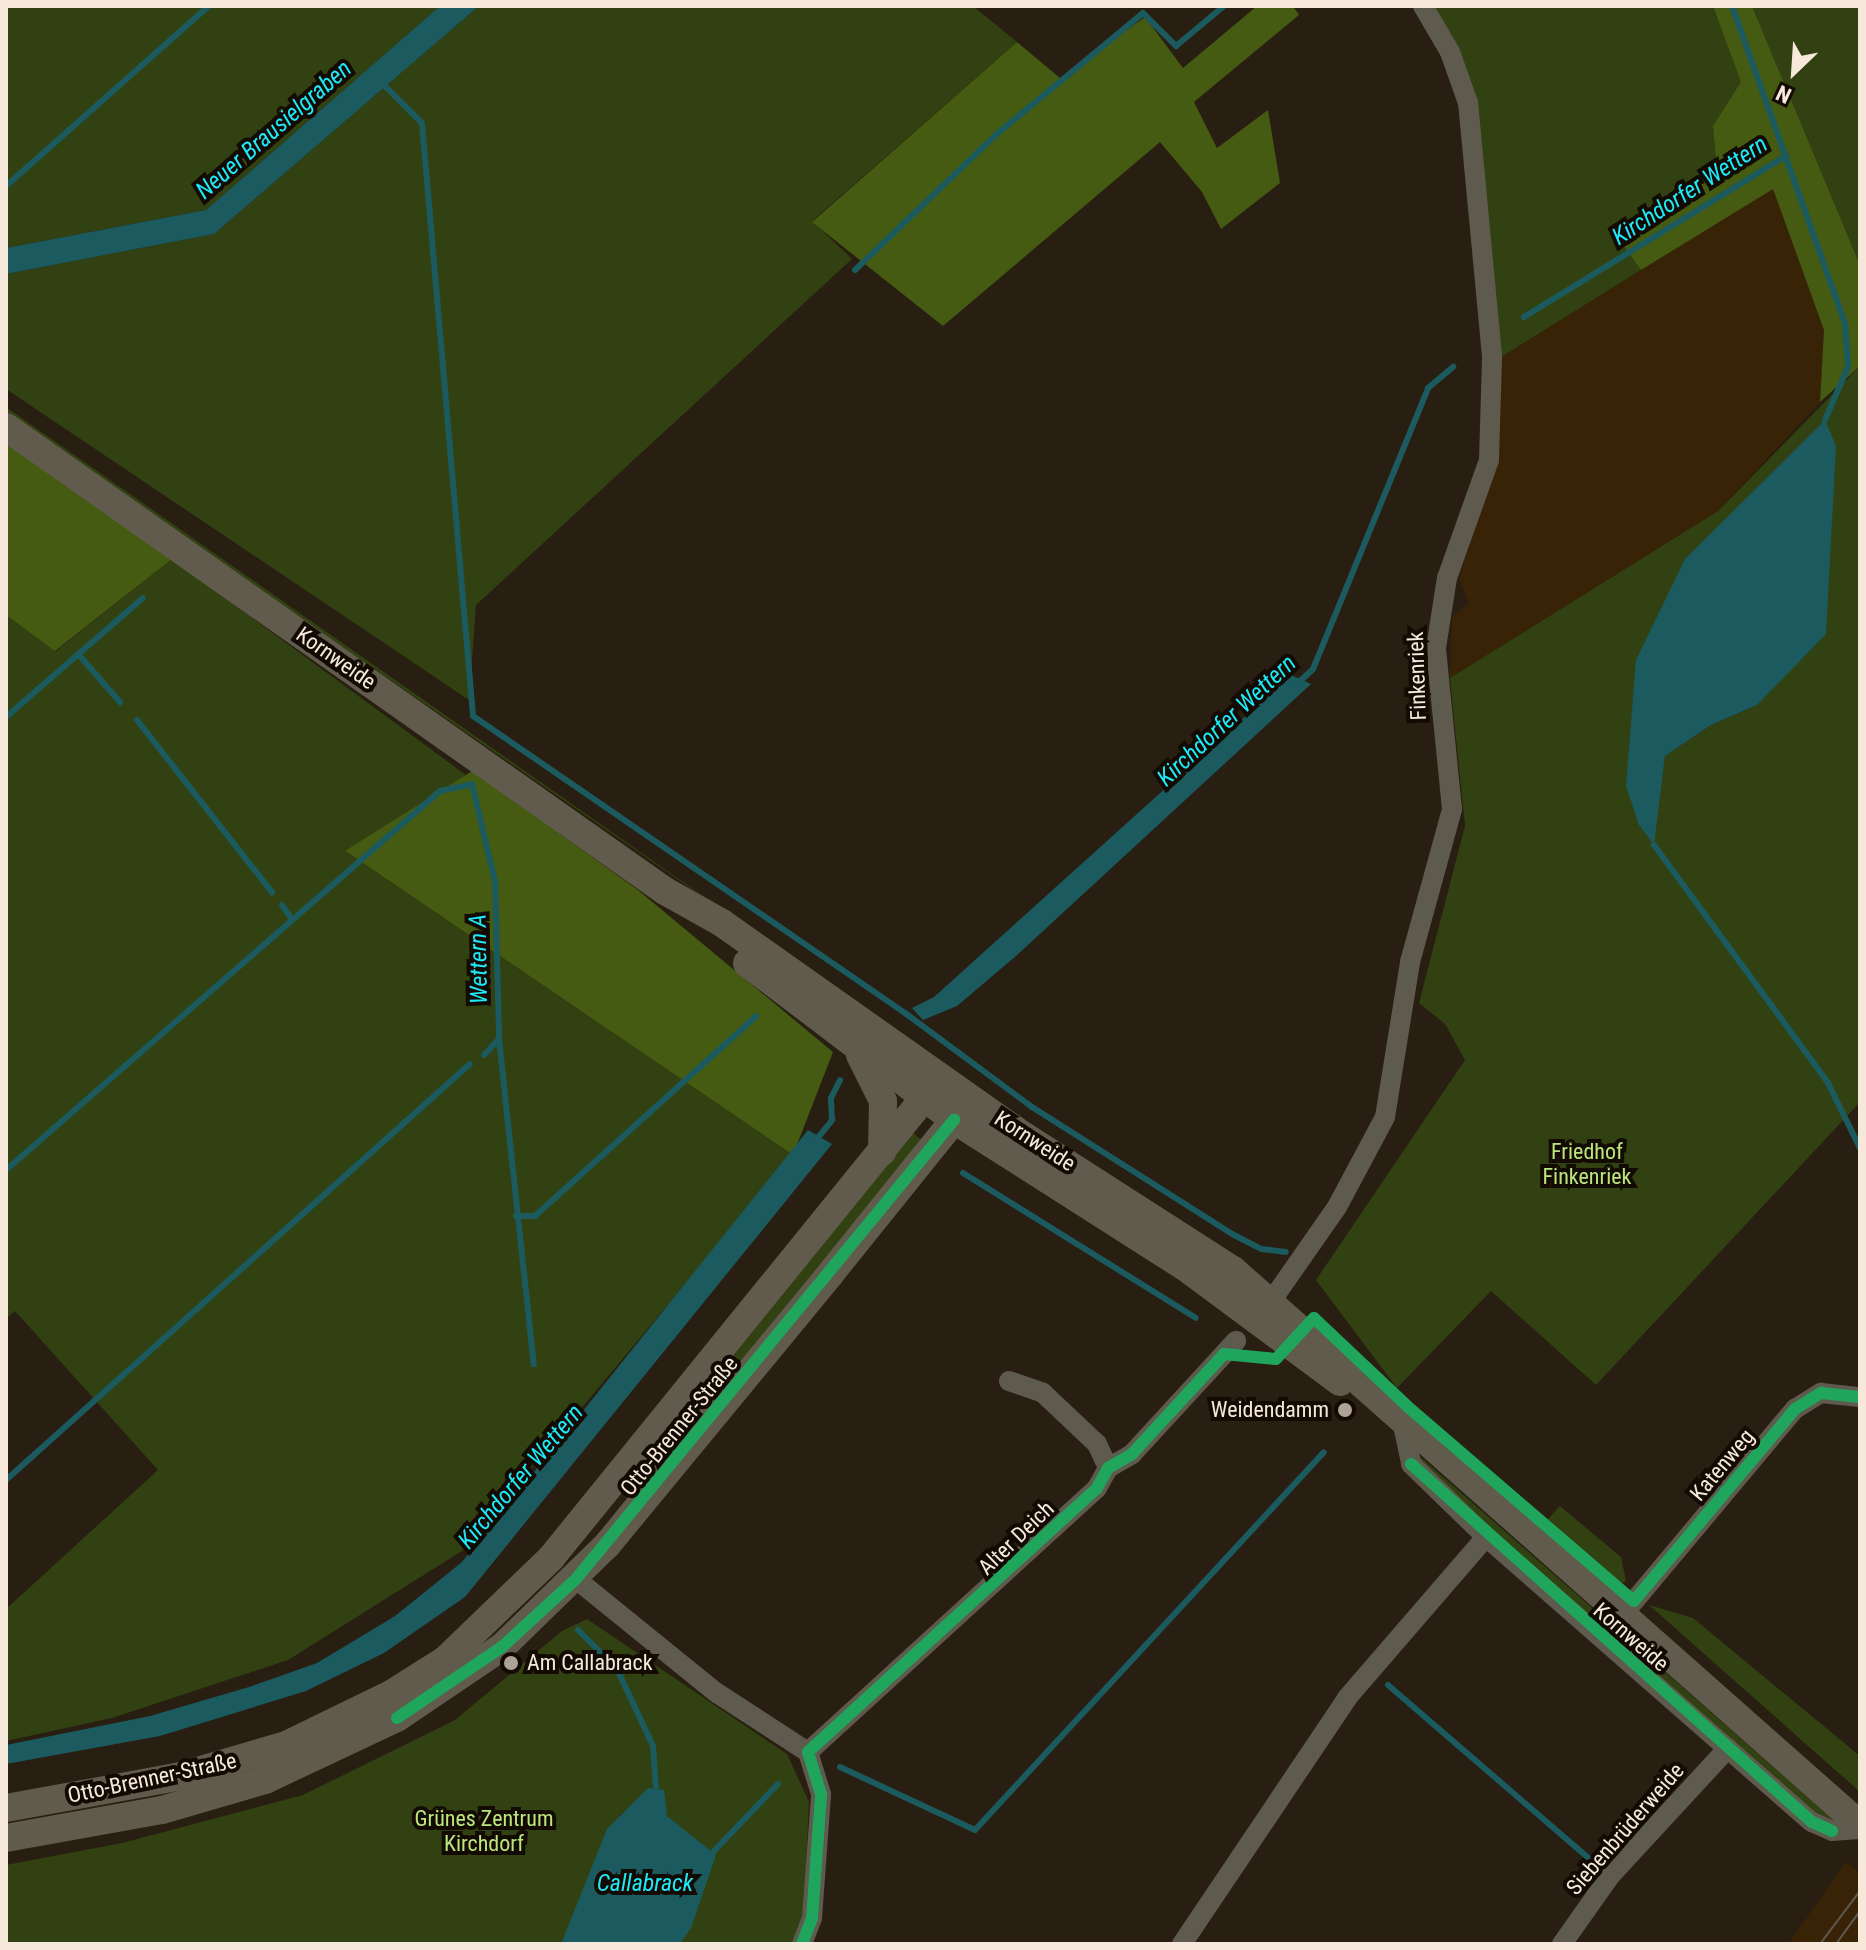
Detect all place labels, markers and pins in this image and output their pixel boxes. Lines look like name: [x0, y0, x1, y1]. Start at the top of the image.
place label: Weidendamm: [1211, 1397, 1329, 1423]
marker: Weidendamm: [1336, 1401, 1354, 1419]
place label: Am Callabrack: [527, 1650, 653, 1676]
marker: Am Callabrack: [502, 1654, 520, 1672]

